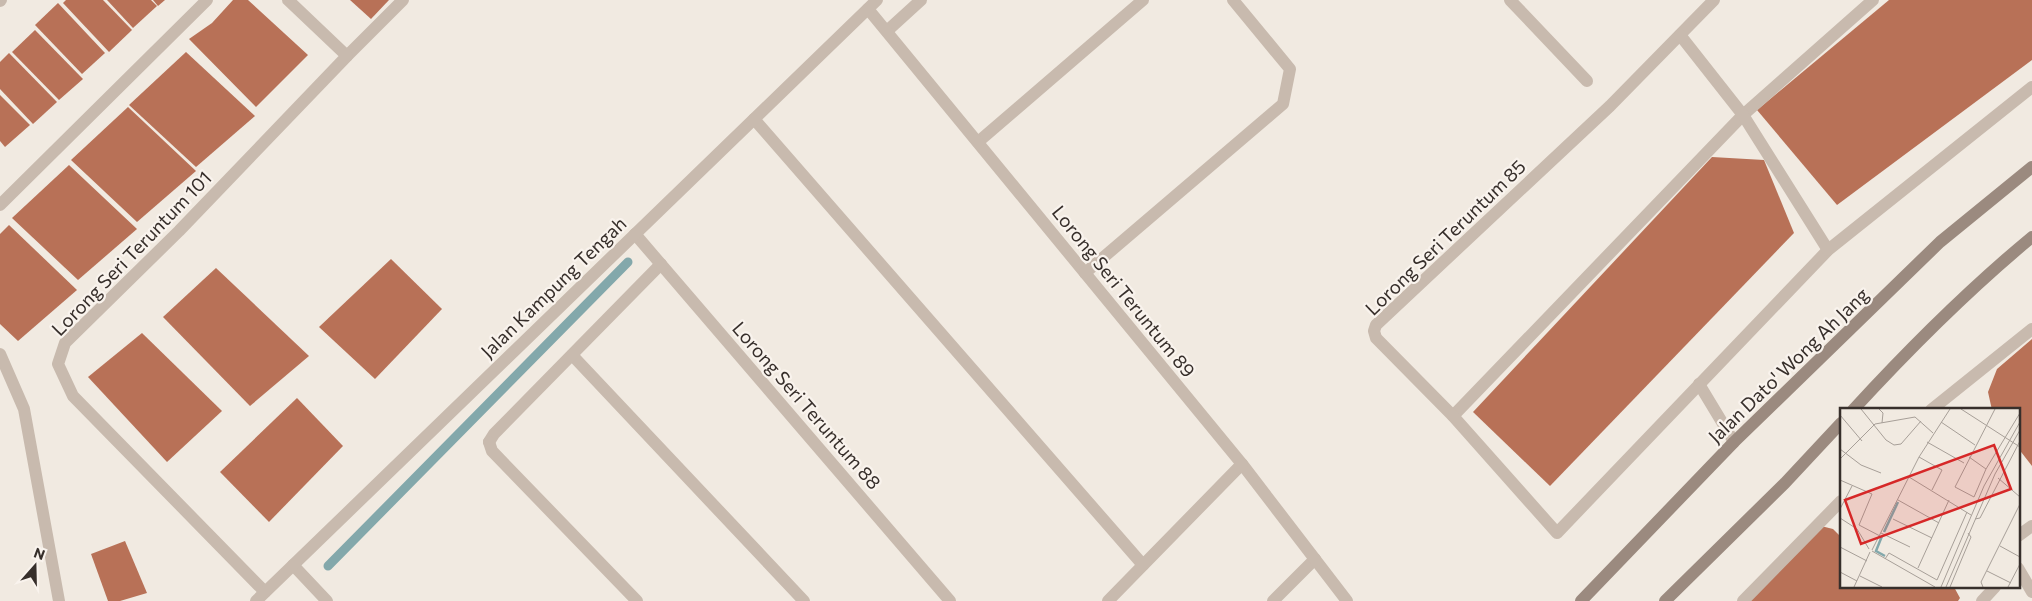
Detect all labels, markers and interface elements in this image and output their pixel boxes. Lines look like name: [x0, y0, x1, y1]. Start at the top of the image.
street label: Lorong Seri Teruntum 85: [1360, 154, 1530, 320]
street label: Lorong Seri Teruntum 101: [46, 166, 216, 340]
street label: Lorong Seri Teruntum 89: [1048, 200, 1200, 382]
street label: Jalan Kampung Tengah: [475, 212, 631, 362]
street label: Jalan Dato' Wong Ah Jang: [1703, 283, 1873, 447]
street label: Lorong Seri Teruntum 88: [728, 317, 886, 493]
inset map: [1840, 408, 2020, 588]
north arrow: [10, 541, 60, 591]
text: N: [32, 544, 47, 563]

